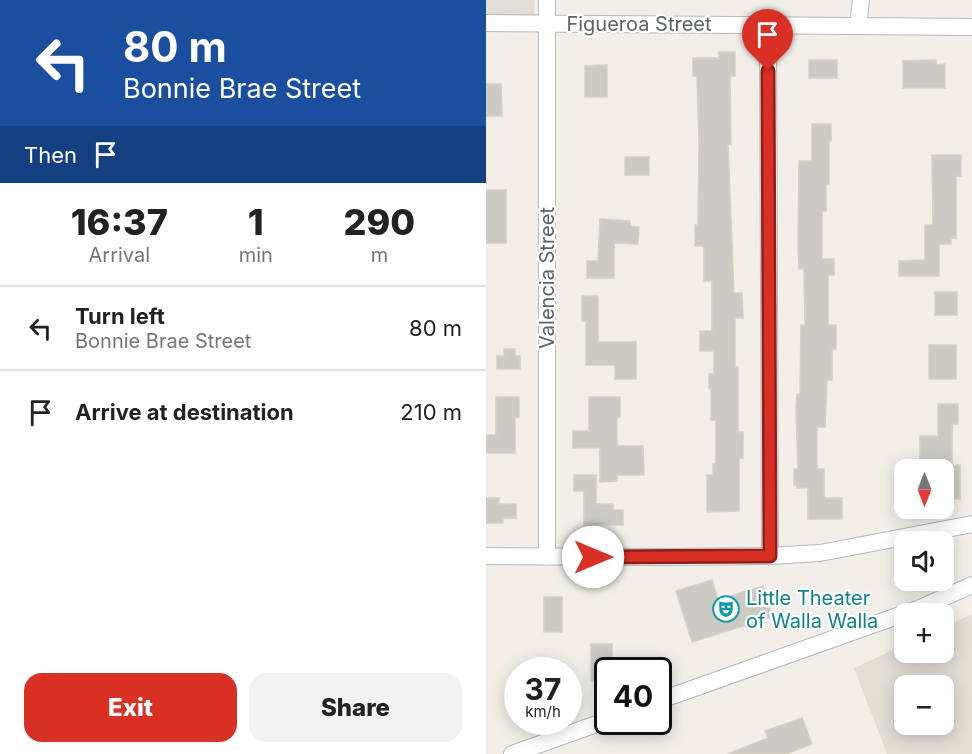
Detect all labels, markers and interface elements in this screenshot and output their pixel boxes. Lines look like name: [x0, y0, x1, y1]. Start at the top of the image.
pin: [742, 9, 793, 71]
street label: Figueroa Street: [566, 12, 712, 36]
icon: arrive: [751, 18, 784, 51]
text: 80 m: [123, 21, 227, 72]
icon: left: [24, 24, 102, 102]
text: Bonnie Brae Street: [123, 72, 361, 105]
icon: arrive: [89, 138, 122, 171]
text: Then: [24, 142, 77, 168]
text: 16:37: [71, 200, 168, 244]
text: 1: [248, 200, 264, 244]
text: 290: [344, 200, 415, 244]
street label: Valencia Street: [535, 207, 559, 349]
text: Arrival: [89, 243, 150, 267]
text: min: [239, 243, 273, 267]
text: m: [371, 243, 388, 267]
text: Turn left: [75, 303, 165, 329]
icon: left: [24, 312, 57, 345]
text: 80 m: [409, 315, 462, 341]
text: Bonnie Brae Street: [75, 329, 251, 353]
icon: arrive: [24, 396, 57, 429]
text: Arrive at destination: [75, 399, 294, 425]
text: 210 m: [400, 399, 462, 425]
north arrow: [894, 459, 954, 519]
map controls: [894, 459, 954, 735]
position arrow: [561, 525, 625, 589]
button: sound: [894, 531, 954, 591]
place label: Little Theater of Walla Walla: [746, 586, 878, 633]
theatre icon: Little Theater of Walla Walla: [711, 594, 741, 624]
button: +: [894, 603, 954, 663]
speed limit sign: 40: [594, 657, 672, 735]
text: 37: [525, 671, 561, 707]
button: Exit: [24, 673, 237, 742]
button: Share: [249, 673, 462, 742]
button: −: [894, 675, 954, 735]
text: km/h: [525, 702, 561, 721]

